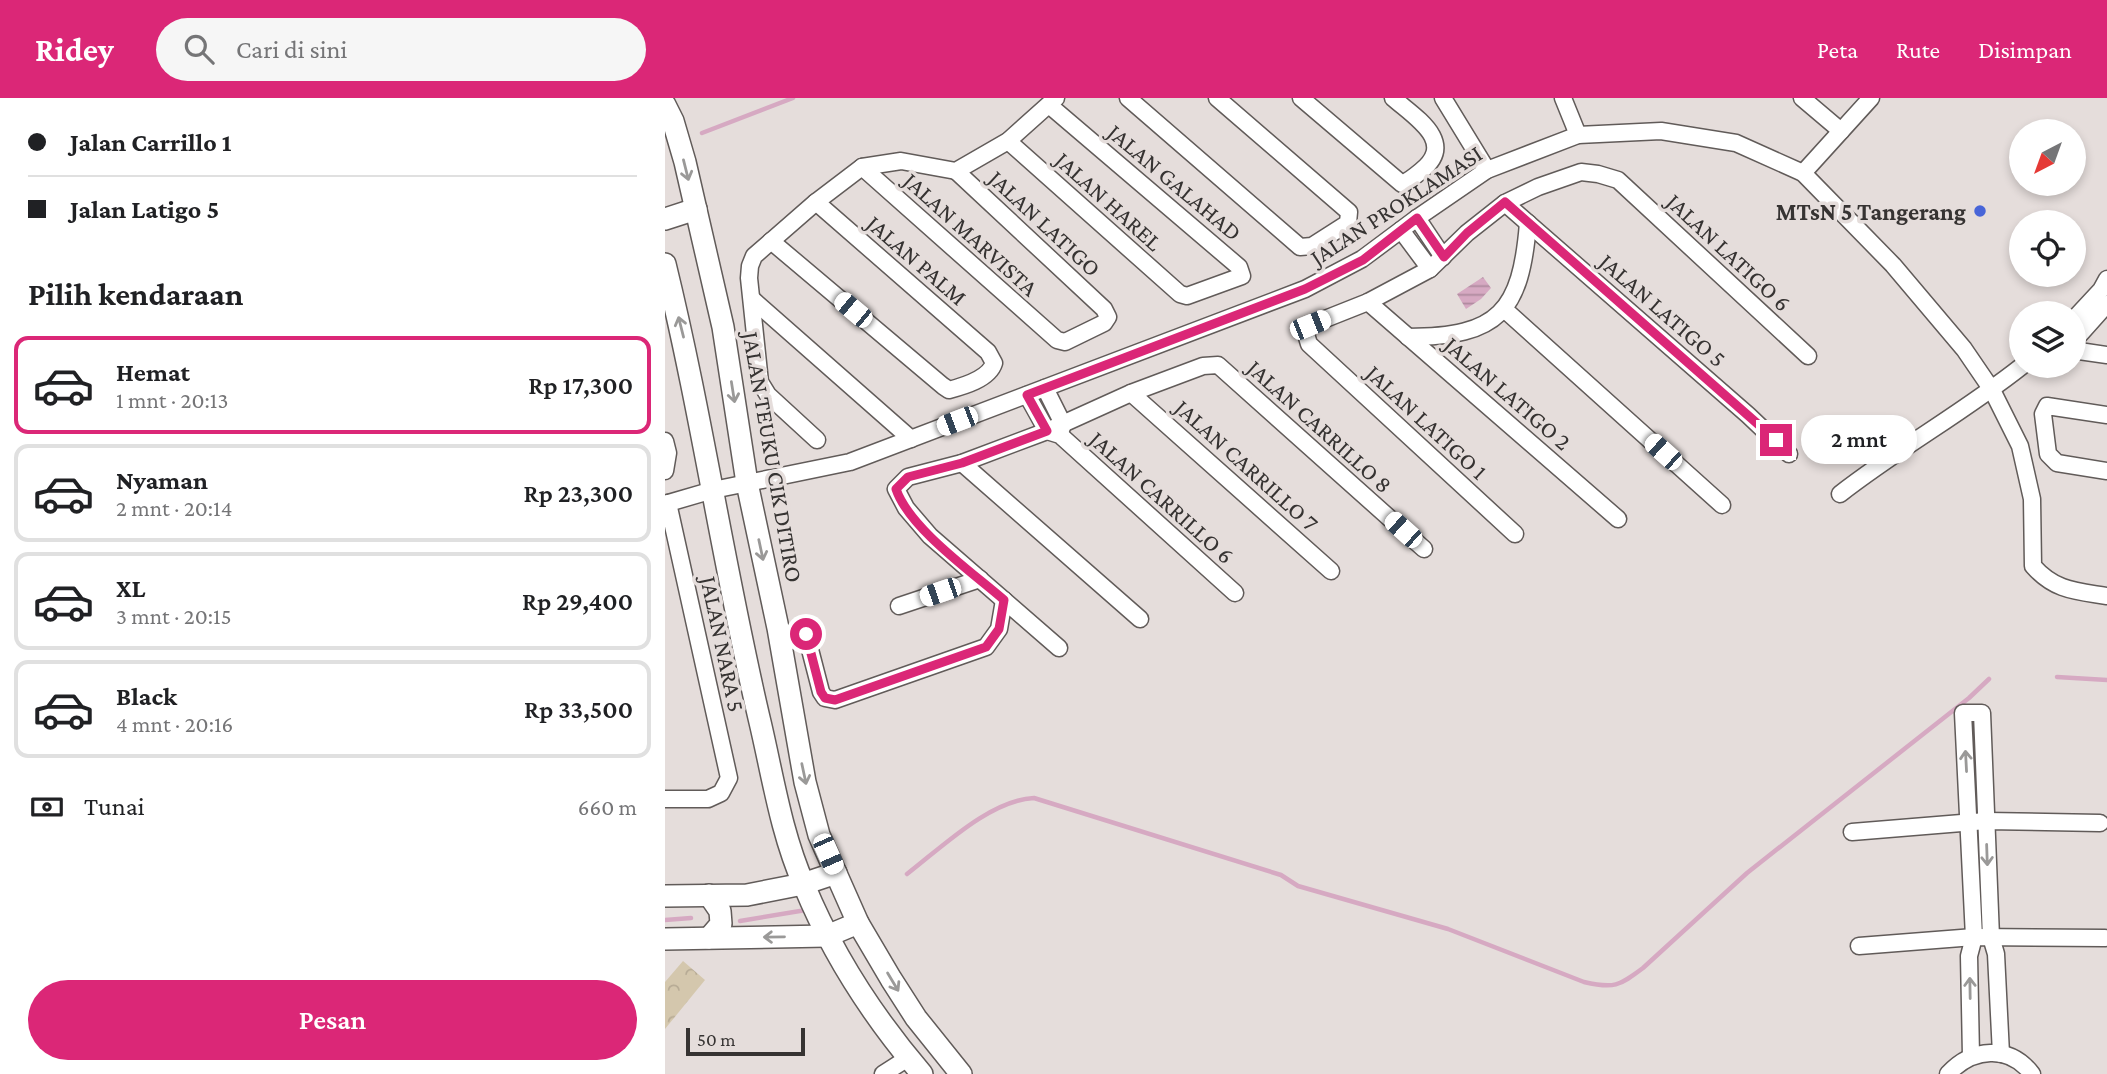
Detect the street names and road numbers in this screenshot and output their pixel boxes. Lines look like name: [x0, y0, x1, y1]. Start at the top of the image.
street label: JALAN GALAHAD: [1101, 117, 1247, 246]
street label: JALAN PROKLAMASI: [1303, 139, 1487, 272]
street label: JALAN HAREL: [1049, 145, 1168, 256]
street label: JALAN LATIGO: [982, 163, 1107, 282]
street label: JALAN MARVISTA: [897, 165, 1044, 302]
street label: JALAN LATIGO 6: [1660, 186, 1797, 316]
street label: JALAN PALM: [860, 208, 972, 311]
street label: JALAN LATIGO 5: [1593, 246, 1732, 372]
street label: JALAN TEUKU CIK DITIRO: [737, 328, 808, 584]
street label: JALAN LATIGO 2: [1438, 329, 1577, 455]
street label: JALAN CARRILLO 8: [1241, 353, 1398, 498]
street label: JALAN LATIGO 1: [1359, 358, 1493, 485]
street label: JALAN CARRILLO 7: [1168, 392, 1324, 536]
street label: JALAN CARRILLO 6: [1083, 424, 1240, 569]
street label: JALAN NARA 5: [695, 572, 751, 714]

